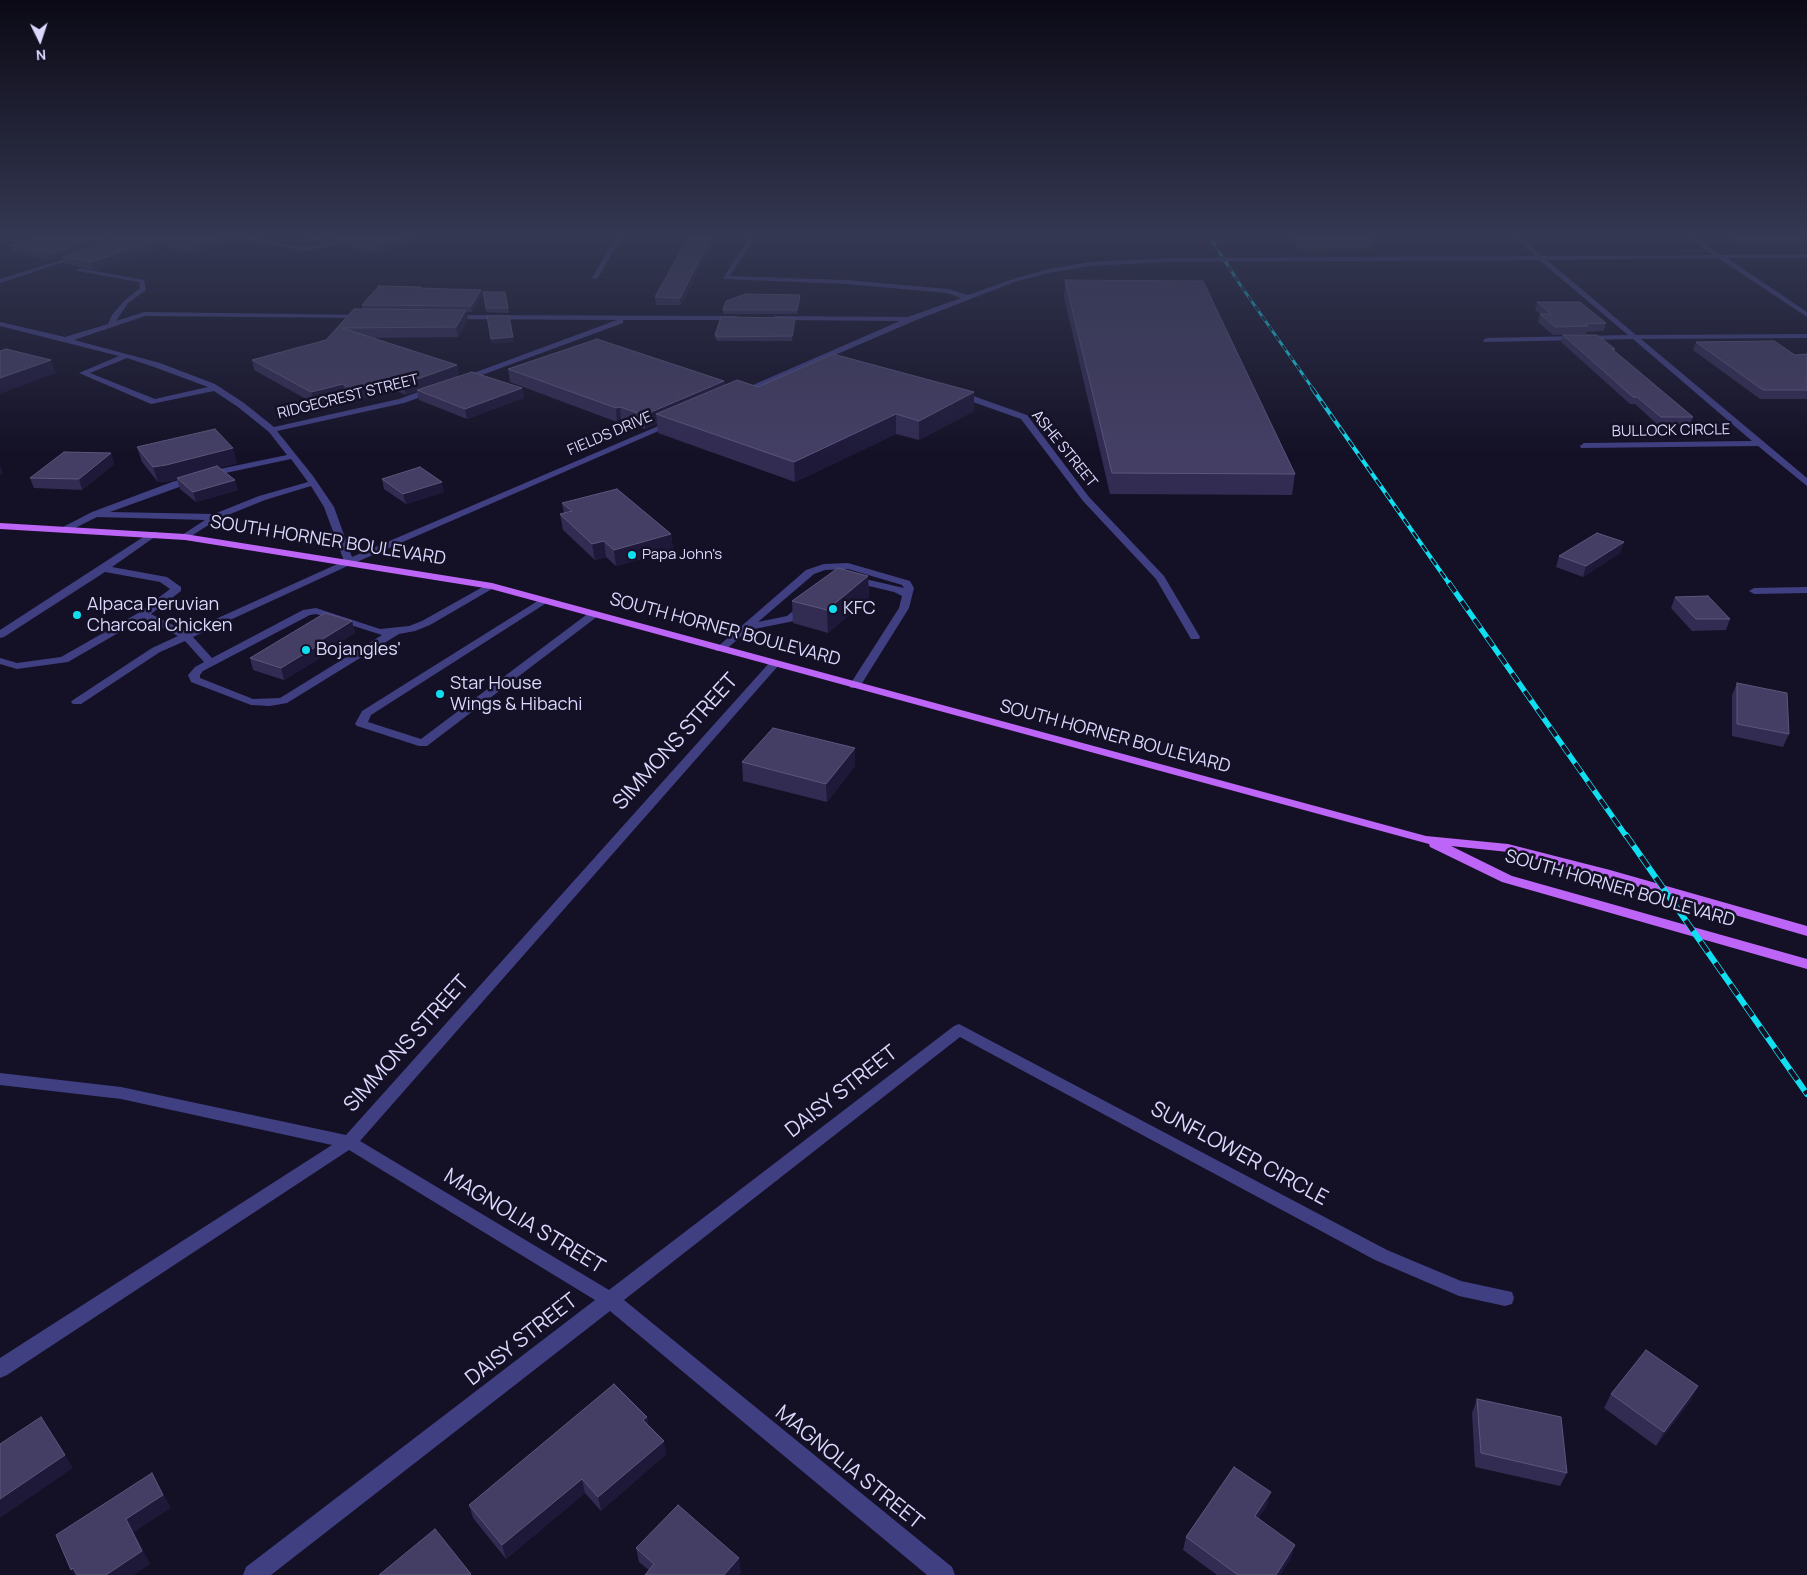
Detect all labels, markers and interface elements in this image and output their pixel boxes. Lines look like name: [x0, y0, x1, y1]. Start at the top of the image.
north arrow: [15, 15, 65, 65]
text: N: [35, 46, 47, 65]
street label: RIDGECREST STREET: [275, 371, 421, 423]
street label: ASHE STREET: [1027, 407, 1101, 491]
street label: FIELDS DRIVE: [565, 408, 655, 460]
street label: BULLOCK CIRCLE: [1611, 421, 1731, 441]
street label: SOUTH HORNER BOULEVARD: [209, 512, 447, 570]
place label: Papa John's: [642, 546, 722, 564]
marker: Papa John's: [626, 549, 638, 561]
street label: SOUTH HORNER BOULEVARD: [607, 589, 843, 671]
place label: Alpaca Peruvian Charcoal Chicken: [87, 594, 232, 636]
place label: KFC: [843, 598, 876, 620]
marker: KFC: [827, 603, 839, 615]
marker: Alpaca Peruvian Charcoal Chicken: [71, 609, 83, 621]
place label: Bojangles': [316, 639, 401, 661]
marker: Bojangles': [300, 644, 312, 656]
street label: SIMMONS STREET: [608, 669, 744, 815]
place label: Star House Wings & Hibachi: [450, 673, 582, 716]
marker: Star House Wings & Hibachi: [434, 688, 446, 700]
street label: SOUTH HORNER BOULEVARD: [997, 696, 1233, 778]
street label: SOUTH HORNER BOULEVARD: [1503, 846, 1737, 932]
street label: SIMMONS STREET: [339, 971, 475, 1117]
street label: DAISY STREET: [781, 1040, 903, 1144]
street label: SUNFLOWER CIRCLE: [1146, 1097, 1332, 1211]
street label: MAGNOLIA STREET: [439, 1164, 609, 1280]
street label: DAISY STREET: [461, 1288, 583, 1392]
street label: MAGNOLIA STREET: [770, 1401, 928, 1535]

